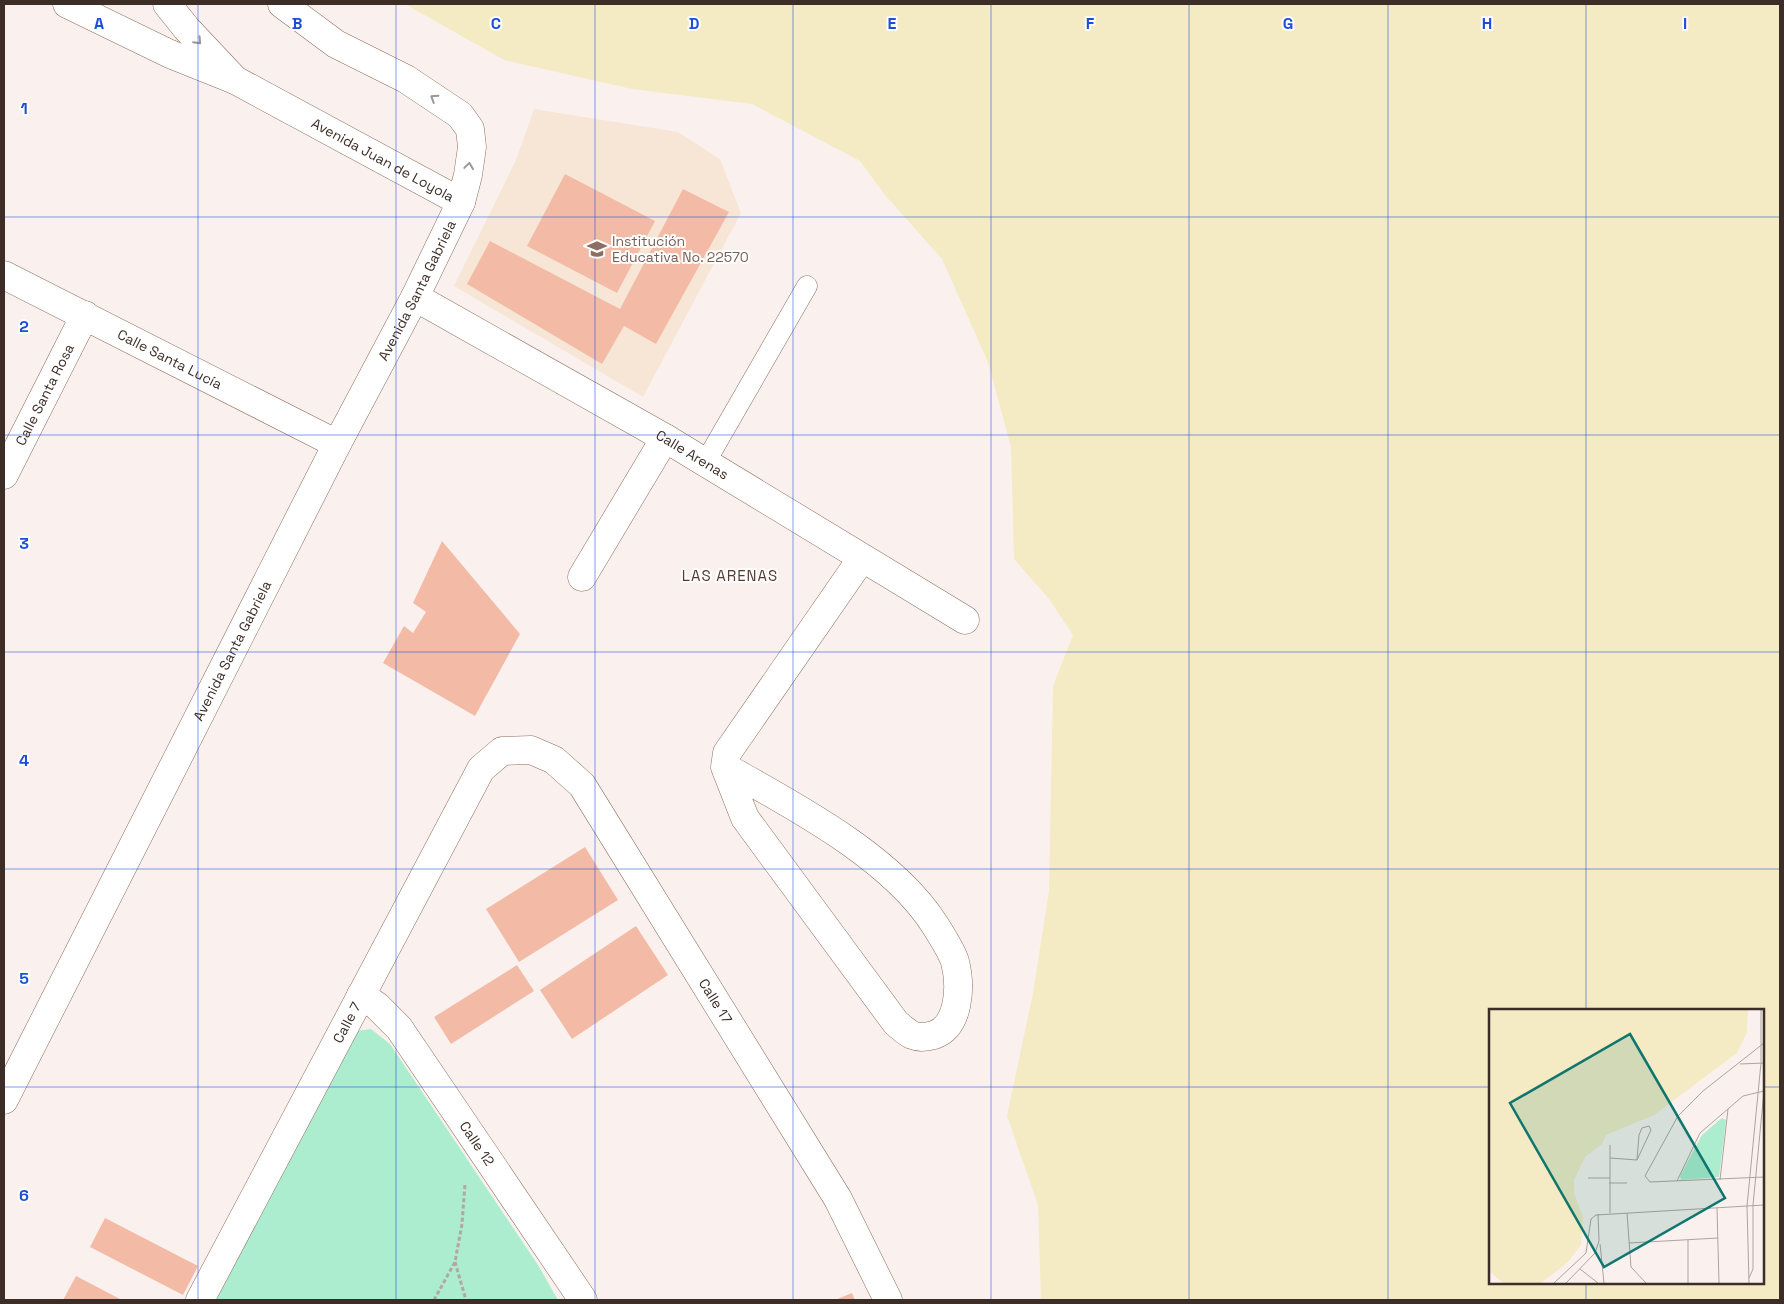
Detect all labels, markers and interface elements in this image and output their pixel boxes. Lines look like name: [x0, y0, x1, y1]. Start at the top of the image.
text: A: [94, 13, 104, 34]
text: B: [292, 13, 302, 34]
text: C: [491, 13, 501, 34]
text: D: [689, 13, 699, 34]
text: E: [888, 13, 897, 34]
text: F: [1086, 13, 1095, 34]
text: G: [1283, 13, 1293, 34]
text: H: [1482, 13, 1492, 34]
text: I: [1683, 13, 1687, 34]
one-way arrow: [192, 35, 201, 44]
one-way arrow: [430, 94, 439, 104]
text: 1: [20, 98, 28, 119]
street label: Avenida Juan de Loyola: [308, 114, 457, 206]
one-way arrow: [463, 162, 474, 170]
street label: Avenida Santa Gabriela: [374, 217, 460, 364]
place label: Institución Educativa No. 22570: [612, 232, 749, 266]
school or university icon: Institución Educativa No. 22570: [586, 238, 608, 260]
text: 2: [19, 316, 29, 337]
street label: Calle Santa Lucía: [115, 325, 225, 393]
street label: Calle Santa Rosa: [11, 341, 78, 449]
street label: Calle Arenas: [653, 426, 732, 483]
text: 3: [19, 533, 29, 554]
district label: LAS ARENAS: [682, 566, 778, 585]
street label: Avenida Santa Gabriela: [189, 577, 275, 724]
text: 4: [19, 750, 29, 771]
text: 5: [19, 968, 29, 989]
street label: Calle 17: [695, 975, 736, 1027]
street label: Calle 7: [329, 999, 365, 1046]
inset map: [1489, 1009, 1764, 1284]
street label: Calle 12: [456, 1118, 499, 1169]
text: 6: [19, 1185, 29, 1206]

